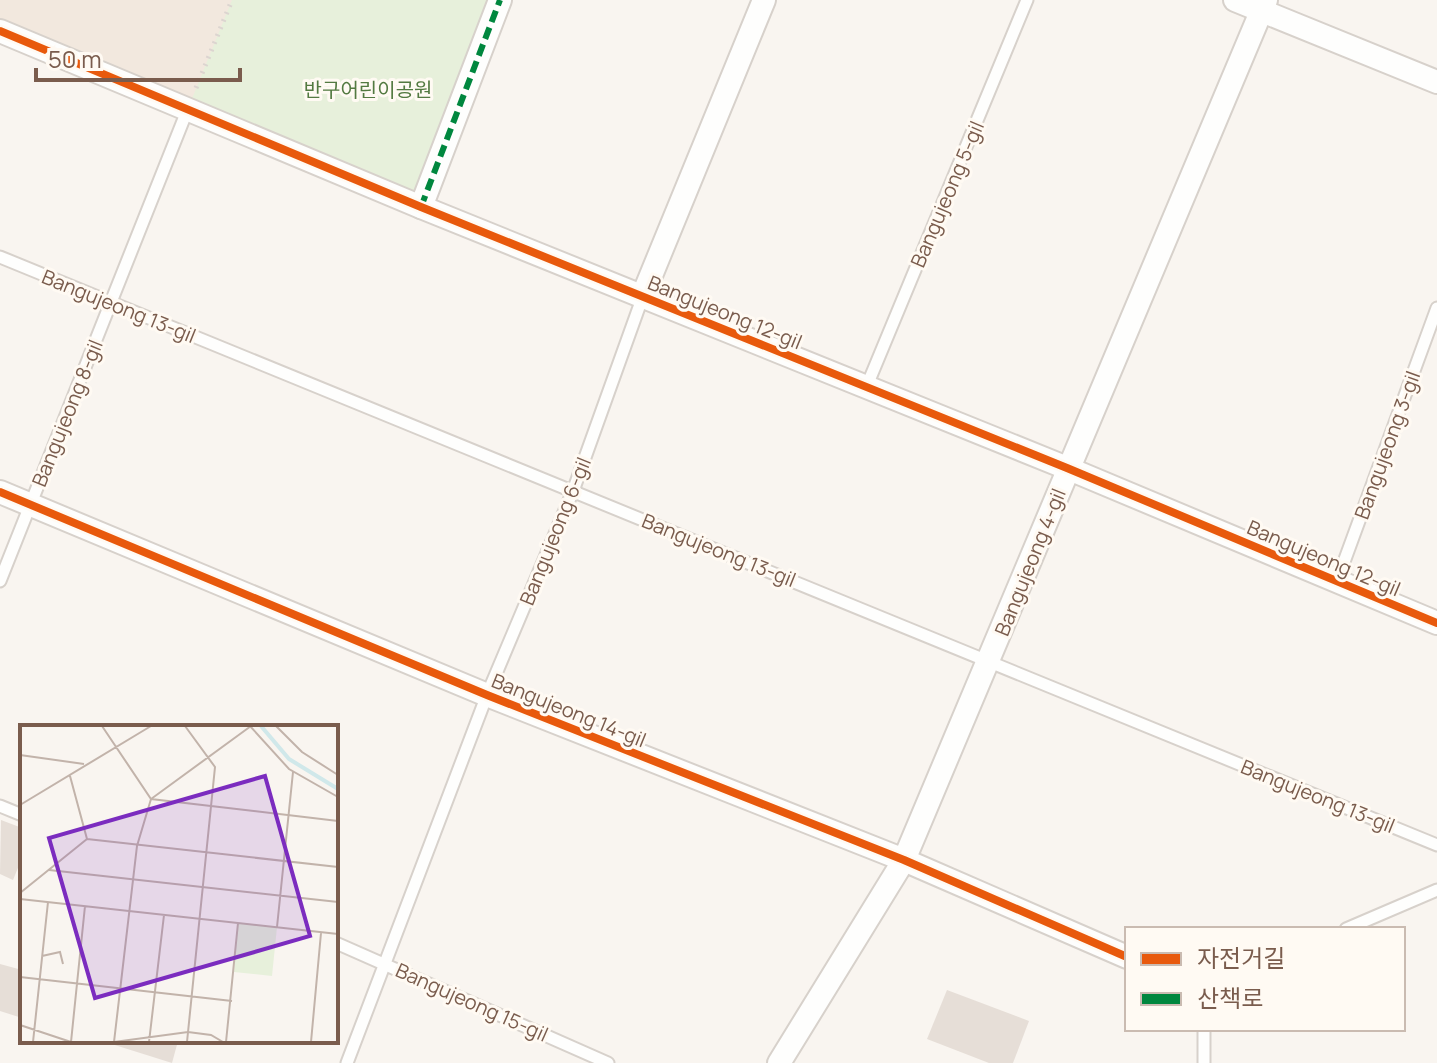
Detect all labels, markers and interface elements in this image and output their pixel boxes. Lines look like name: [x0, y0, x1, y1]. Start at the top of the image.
scale bar: [36, 32, 240, 82]
text: 50 m: [48, 42, 102, 75]
park label: 반구어린이공원: [304, 76, 432, 103]
street label: Bangujeong 5-gil: [904, 117, 990, 271]
street label: Bangujeong 13-gil: [38, 263, 200, 349]
street label: Bangujeong 12-gil: [644, 269, 806, 355]
street label: Bangujeong 8-gil: [25, 335, 109, 491]
street label: Bangujeong 3-gil: [1348, 367, 1426, 523]
street label: Bangujeong 6-gil: [513, 453, 597, 609]
street label: Bangujeong 4-gil: [988, 484, 1072, 640]
street label: Bangujeong 13-gil: [638, 507, 800, 593]
street label: Bangujeong 12-gil: [1243, 514, 1405, 602]
street label: Bangujeong 14-gil: [488, 667, 650, 753]
inset map: [20, 725, 338, 1043]
street label: Bangujeong 13-gil: [1237, 753, 1399, 839]
legend: [1125, 927, 1405, 1031]
text: 자전거길: [1197, 941, 1285, 974]
street label: Bangujeong 15-gil: [392, 956, 552, 1048]
text: 산책로: [1197, 981, 1263, 1014]

